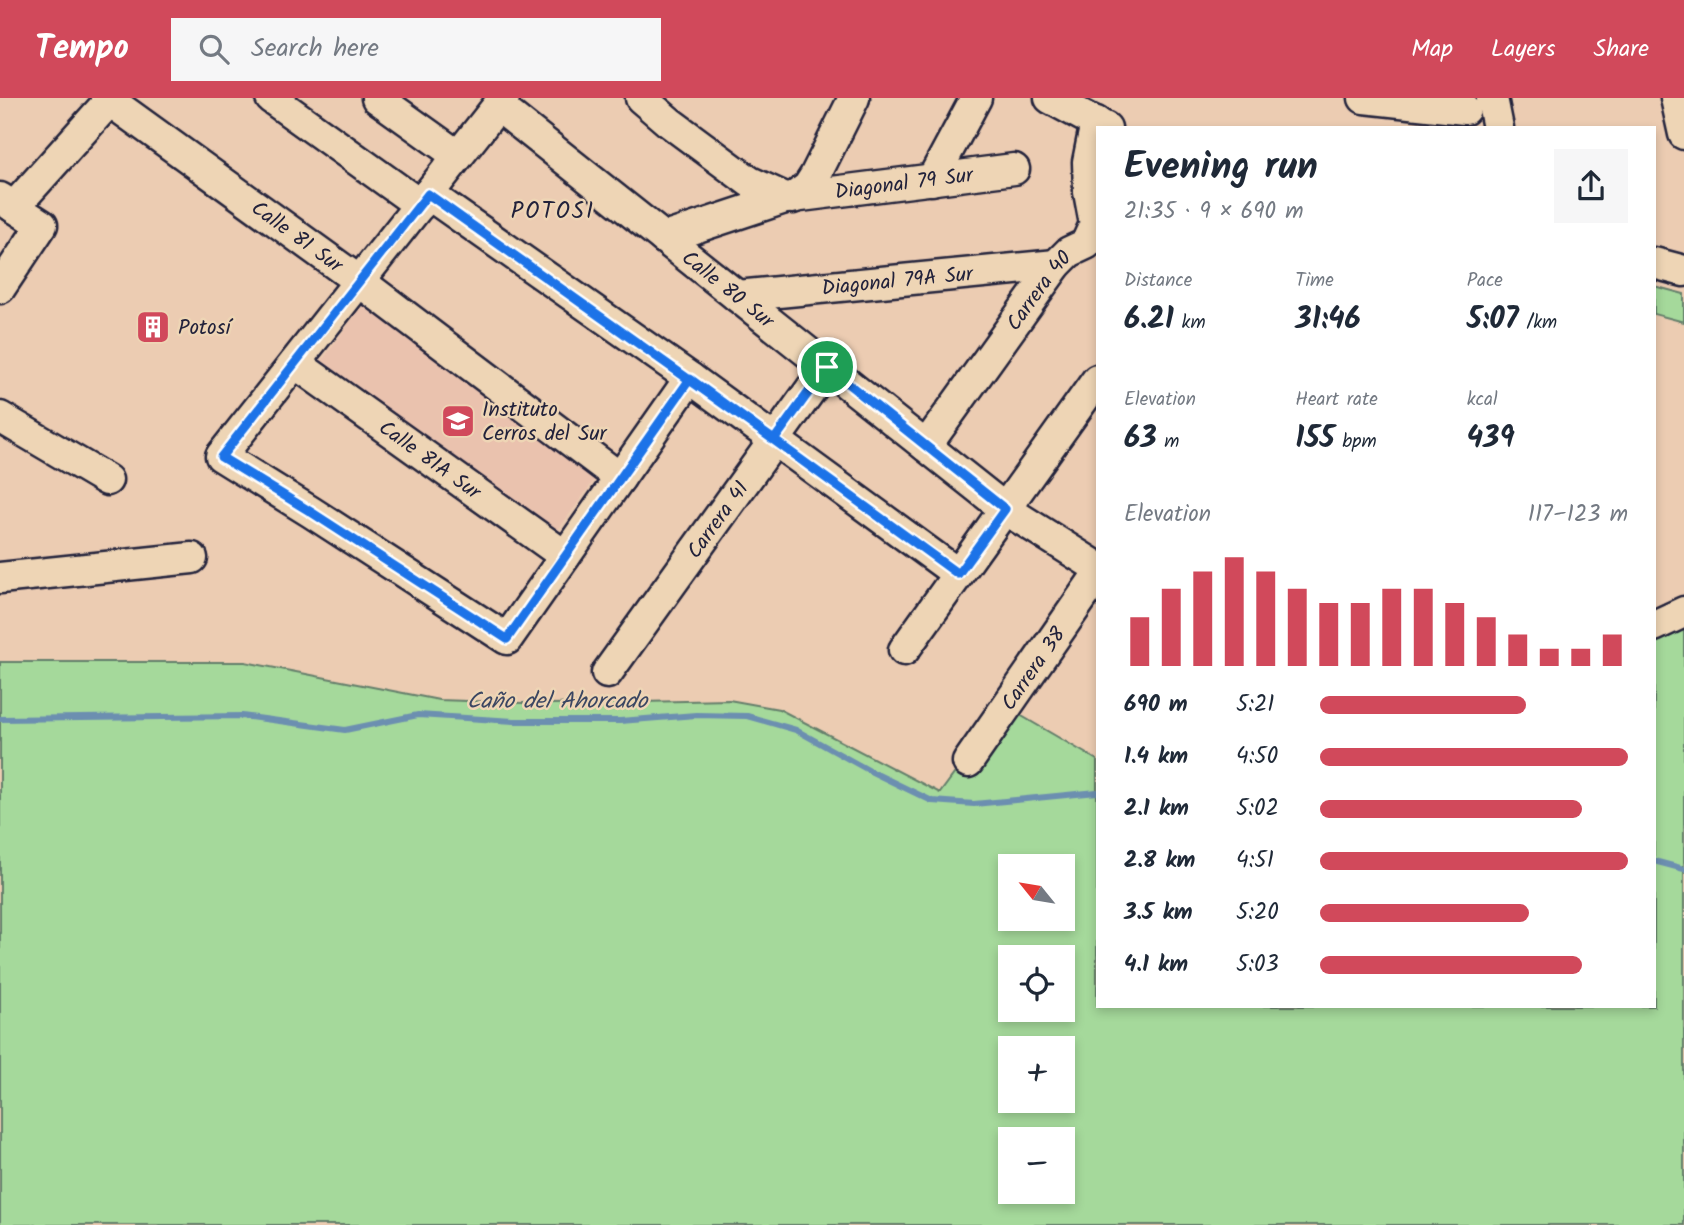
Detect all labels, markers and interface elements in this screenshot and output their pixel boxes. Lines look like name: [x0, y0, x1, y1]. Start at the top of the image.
search box: [171, 18, 661, 81]
text: Tempo: [35, 23, 129, 76]
text: Search here: [251, 28, 379, 70]
icon: search: [195, 30, 233, 68]
text: Map: [1411, 30, 1453, 69]
text: Layers: [1491, 30, 1555, 69]
text: Share: [1593, 30, 1649, 69]
text: Evening run: [1124, 138, 1318, 198]
button: share: [1554, 149, 1628, 223]
street label: Diagonal 79 Sur: [833, 159, 976, 210]
street label: Calle 81 Sur: [244, 193, 350, 283]
district label: POTOSI: [511, 194, 595, 230]
text: 21:35 · 9 × 690 m: [1124, 194, 1304, 230]
street label: Calle 80 Sur: [674, 243, 782, 338]
street label: Carrera 40: [999, 243, 1080, 338]
street label: Diagonal 79A Sur: [820, 258, 976, 306]
text: Distance: [1124, 266, 1192, 296]
text: Time: [1295, 266, 1334, 296]
text: Pace: [1467, 266, 1503, 296]
text: 6.21: [1124, 296, 1174, 344]
text: 31:46: [1295, 296, 1361, 344]
text: 5:07: [1467, 296, 1519, 344]
building icon: Potosí: [134, 308, 172, 346]
text: km: [1174, 308, 1206, 338]
text: /km: [1519, 308, 1557, 338]
place label: Potosí: [178, 312, 234, 345]
pin: [797, 337, 857, 397]
icon: arrive: [808, 348, 846, 386]
text: Elevation: [1124, 385, 1196, 415]
text: Heart rate: [1295, 385, 1378, 415]
text: kcal: [1467, 385, 1498, 415]
place label: Instituto Cerros del Sur: [482, 394, 608, 451]
school or university icon: Instituto Cerros del Sur: [439, 402, 477, 440]
street label: Calle 81A Sur: [371, 413, 488, 509]
text: 63: [1124, 415, 1157, 463]
text: 155: [1295, 415, 1335, 463]
text: 439: [1467, 415, 1515, 463]
text: m: [1157, 427, 1179, 457]
text: bpm: [1335, 427, 1377, 457]
street label: Carrera 41: [679, 475, 758, 566]
text: Elevation: [1124, 497, 1211, 533]
text: 117–123 m: [1528, 497, 1628, 533]
street label: Carrera 38: [993, 620, 1075, 718]
water label: Caño del Ahorcado: [467, 684, 649, 720]
text: 690 m: [1124, 687, 1188, 723]
text: 5:21: [1236, 687, 1275, 723]
text: 1.4 km: [1124, 739, 1188, 775]
text: 4:50: [1236, 739, 1278, 775]
text: 2.1 km: [1124, 791, 1189, 827]
text: 5:02: [1236, 791, 1279, 827]
text: 2.8 km: [1124, 843, 1195, 879]
text: 4:51: [1236, 843, 1274, 879]
north arrow: [998, 854, 1074, 931]
map controls: [998, 854, 1075, 1204]
text: 3.5 km: [1124, 895, 1193, 931]
text: 5:20: [1236, 895, 1279, 931]
button: locate: [998, 945, 1075, 1022]
text: 4.1 km: [1124, 947, 1188, 983]
text: 5:03: [1236, 947, 1279, 983]
button: +: [998, 1036, 1075, 1113]
button: −: [998, 1127, 1075, 1204]

